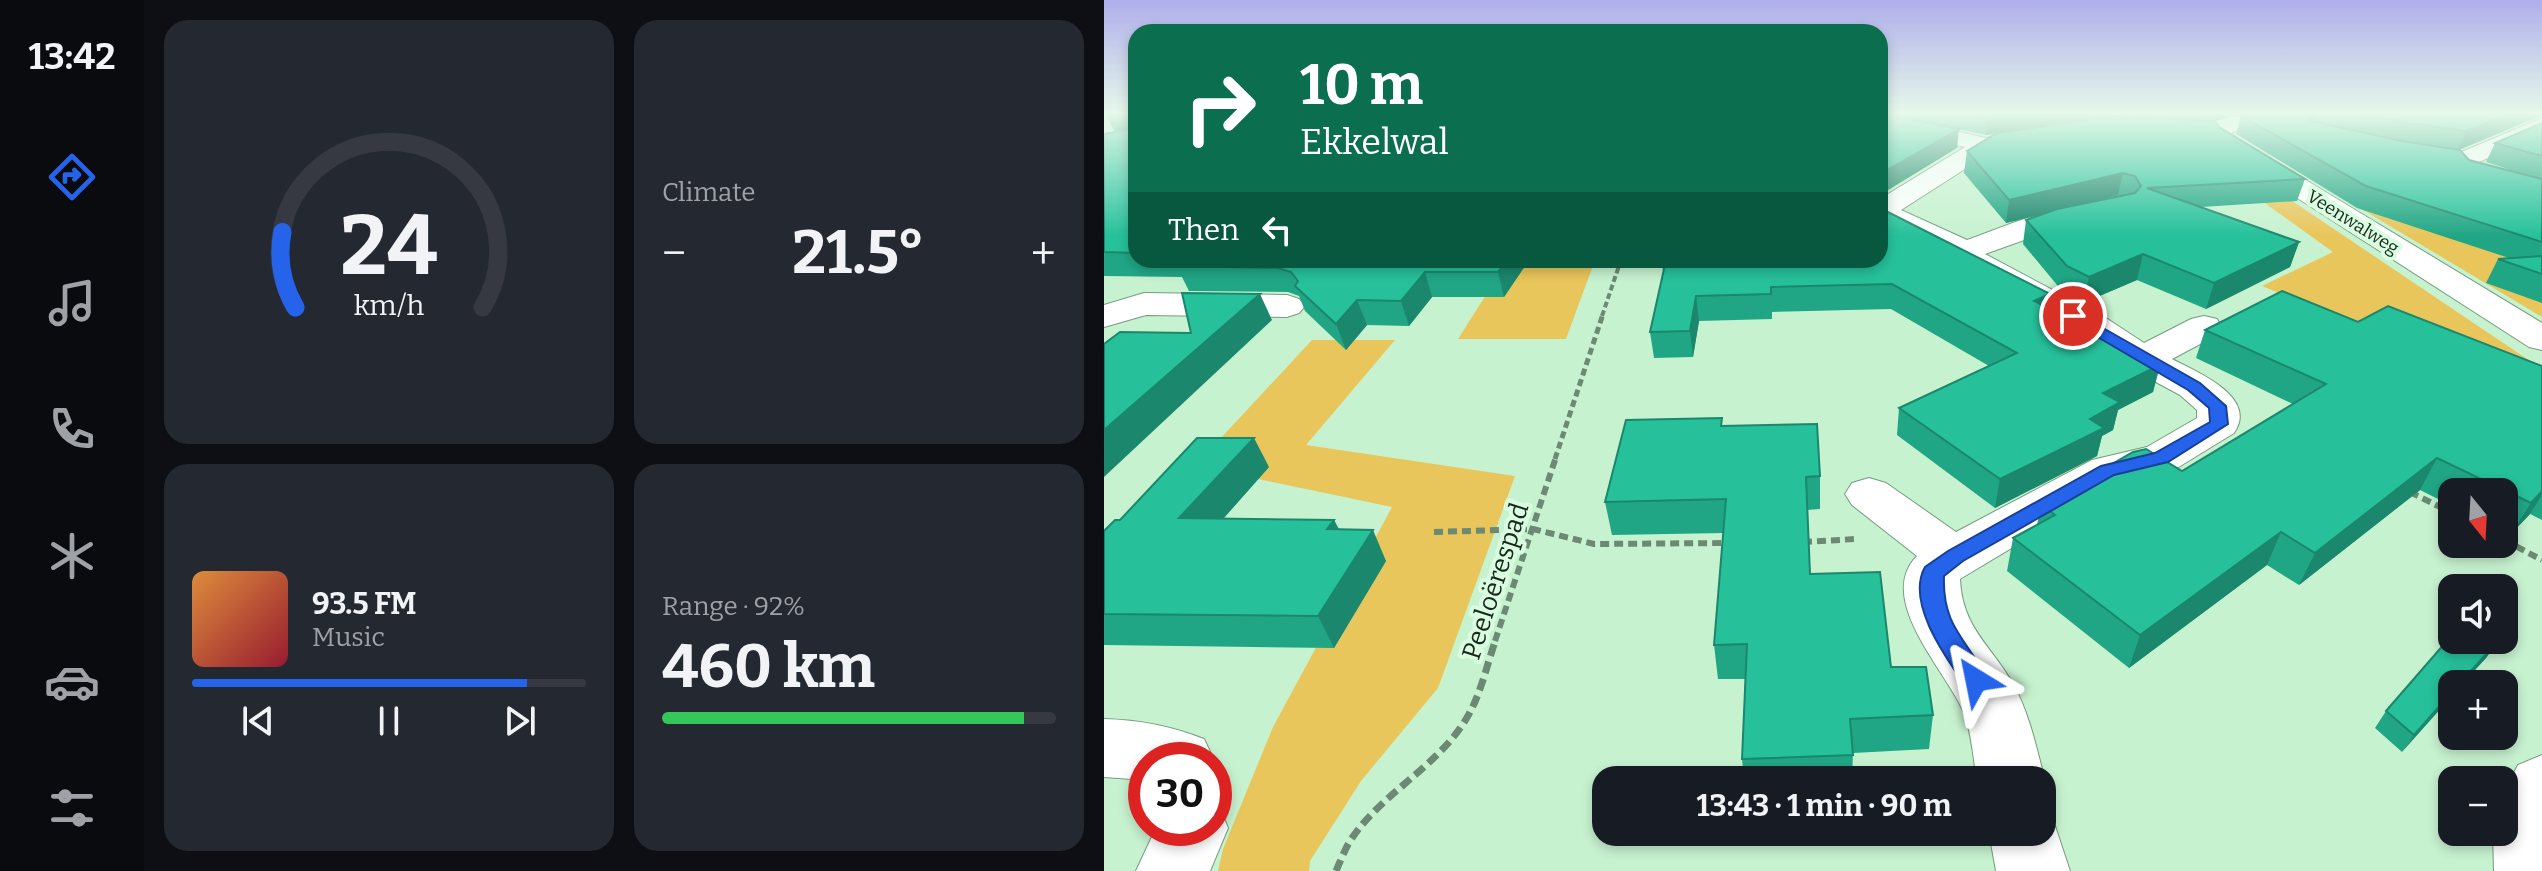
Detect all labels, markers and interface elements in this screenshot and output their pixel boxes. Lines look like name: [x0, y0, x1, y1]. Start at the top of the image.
text: 13:42: [29, 35, 115, 79]
text: 10 m: [1300, 52, 1423, 119]
icon: right: [1168, 56, 1272, 160]
text: Ekkelwal: [1300, 120, 1449, 164]
icon: directions: [44, 149, 100, 205]
text: Climate: [662, 177, 756, 208]
street label: Veenwalweg: [2303, 185, 2403, 259]
text: 24: [340, 195, 438, 295]
icon: left: [1255, 208, 1299, 252]
text: Then: [1168, 212, 1239, 248]
text: 21.5°: [792, 217, 925, 289]
text: −: [662, 227, 686, 280]
text: +: [1031, 227, 1056, 280]
icon: music: [44, 275, 100, 331]
pin: [2039, 282, 2107, 350]
text: km/h: [354, 288, 425, 323]
icon: arrive: [2051, 294, 2095, 338]
icon: phone: [44, 401, 100, 457]
north arrow: [2438, 478, 2518, 558]
map controls: [2438, 478, 2518, 846]
street label: Peeloërespad: [1456, 499, 1535, 663]
icon: climate: [44, 528, 100, 584]
button: sound: [2438, 574, 2518, 654]
text: 93.5 FM: [312, 586, 417, 622]
text: Range · 92%: [662, 591, 805, 622]
text: Music: [312, 622, 385, 653]
text: 460 km: [662, 631, 875, 703]
position arrow: [1934, 638, 2018, 722]
icon: car: [44, 654, 100, 710]
button: +: [2438, 670, 2518, 750]
icon: previous: [236, 699, 280, 743]
icon: pause: [367, 699, 411, 743]
icon: next: [498, 699, 542, 743]
speed limit sign: 30: [1128, 742, 1232, 846]
button: −: [2438, 766, 2518, 846]
icon: filters: [44, 780, 100, 836]
text: 13:43 · 1 min · 90 m: [1697, 788, 1952, 824]

